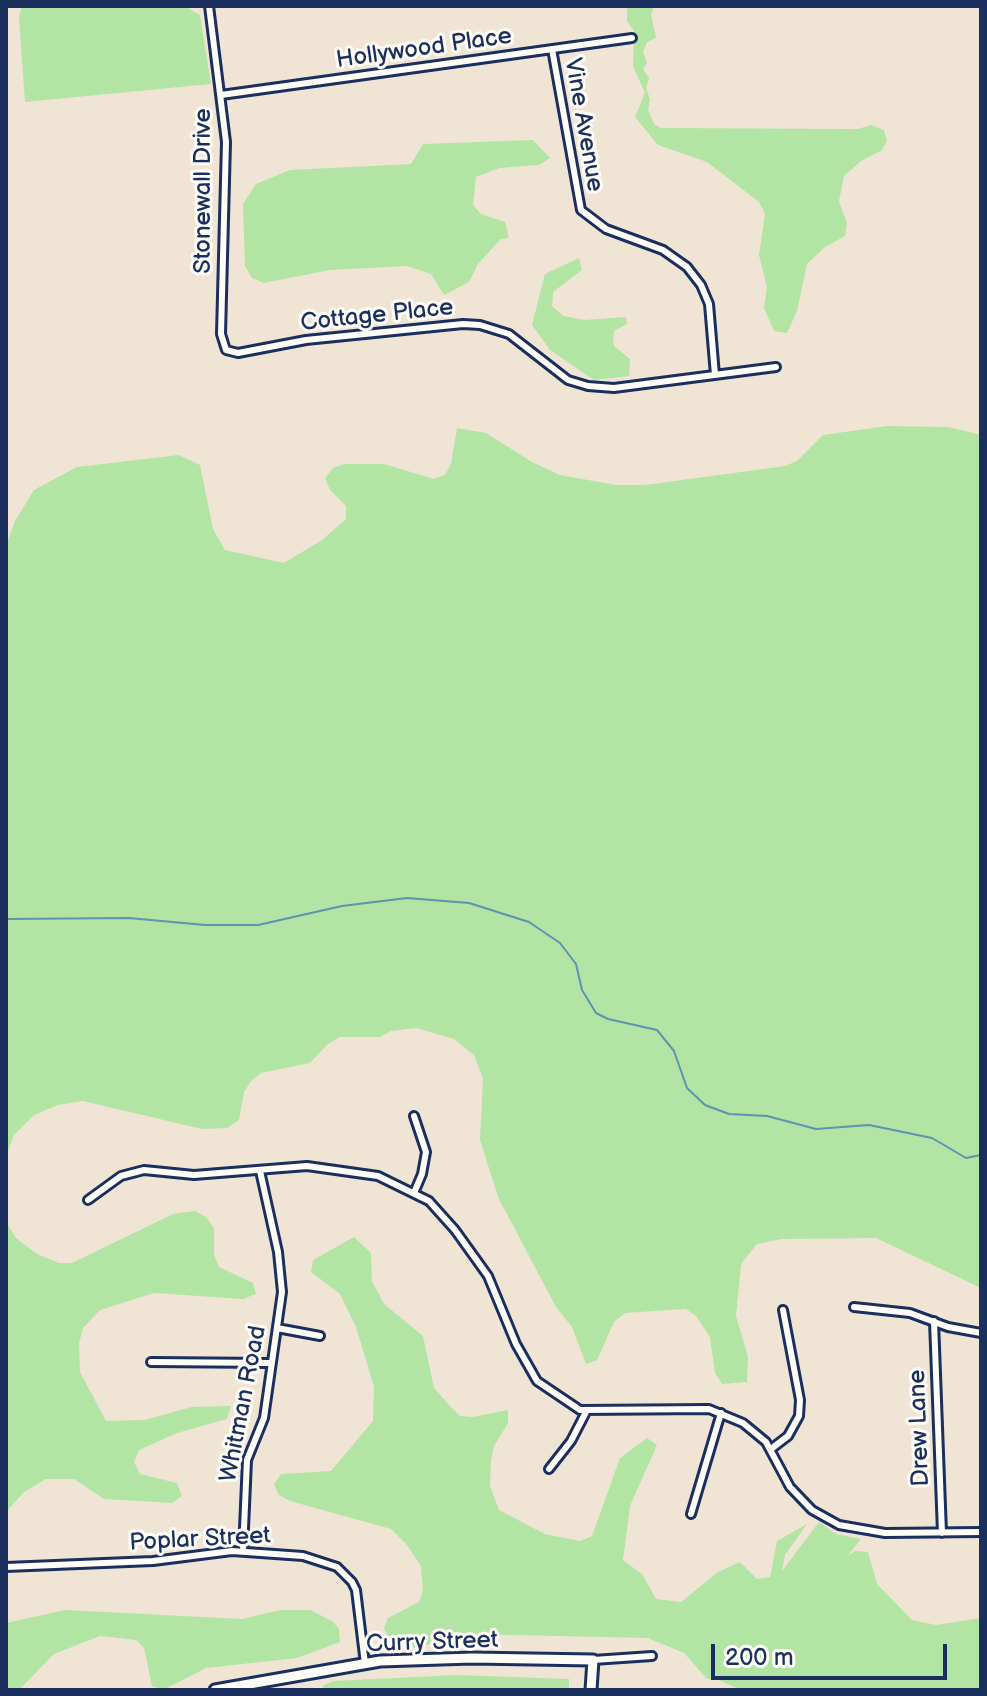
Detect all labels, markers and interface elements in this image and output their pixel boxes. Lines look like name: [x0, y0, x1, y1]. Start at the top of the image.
street label: Hollywood Place: [334, 22, 514, 76]
street label: Vine Avenue: [557, 56, 609, 194]
street label: Stonewall Drive: [190, 108, 218, 274]
street label: Cottage Place: [299, 294, 455, 338]
street label: Whitman Road: [215, 1323, 273, 1485]
street label: Drew Lane: [904, 1369, 936, 1487]
street label: Poplar Street: [129, 1522, 271, 1558]
street label: Curry Street: [365, 1626, 499, 1660]
scale bar: [715, 1628, 951, 1678]
text: 200 m: [725, 1643, 794, 1672]

